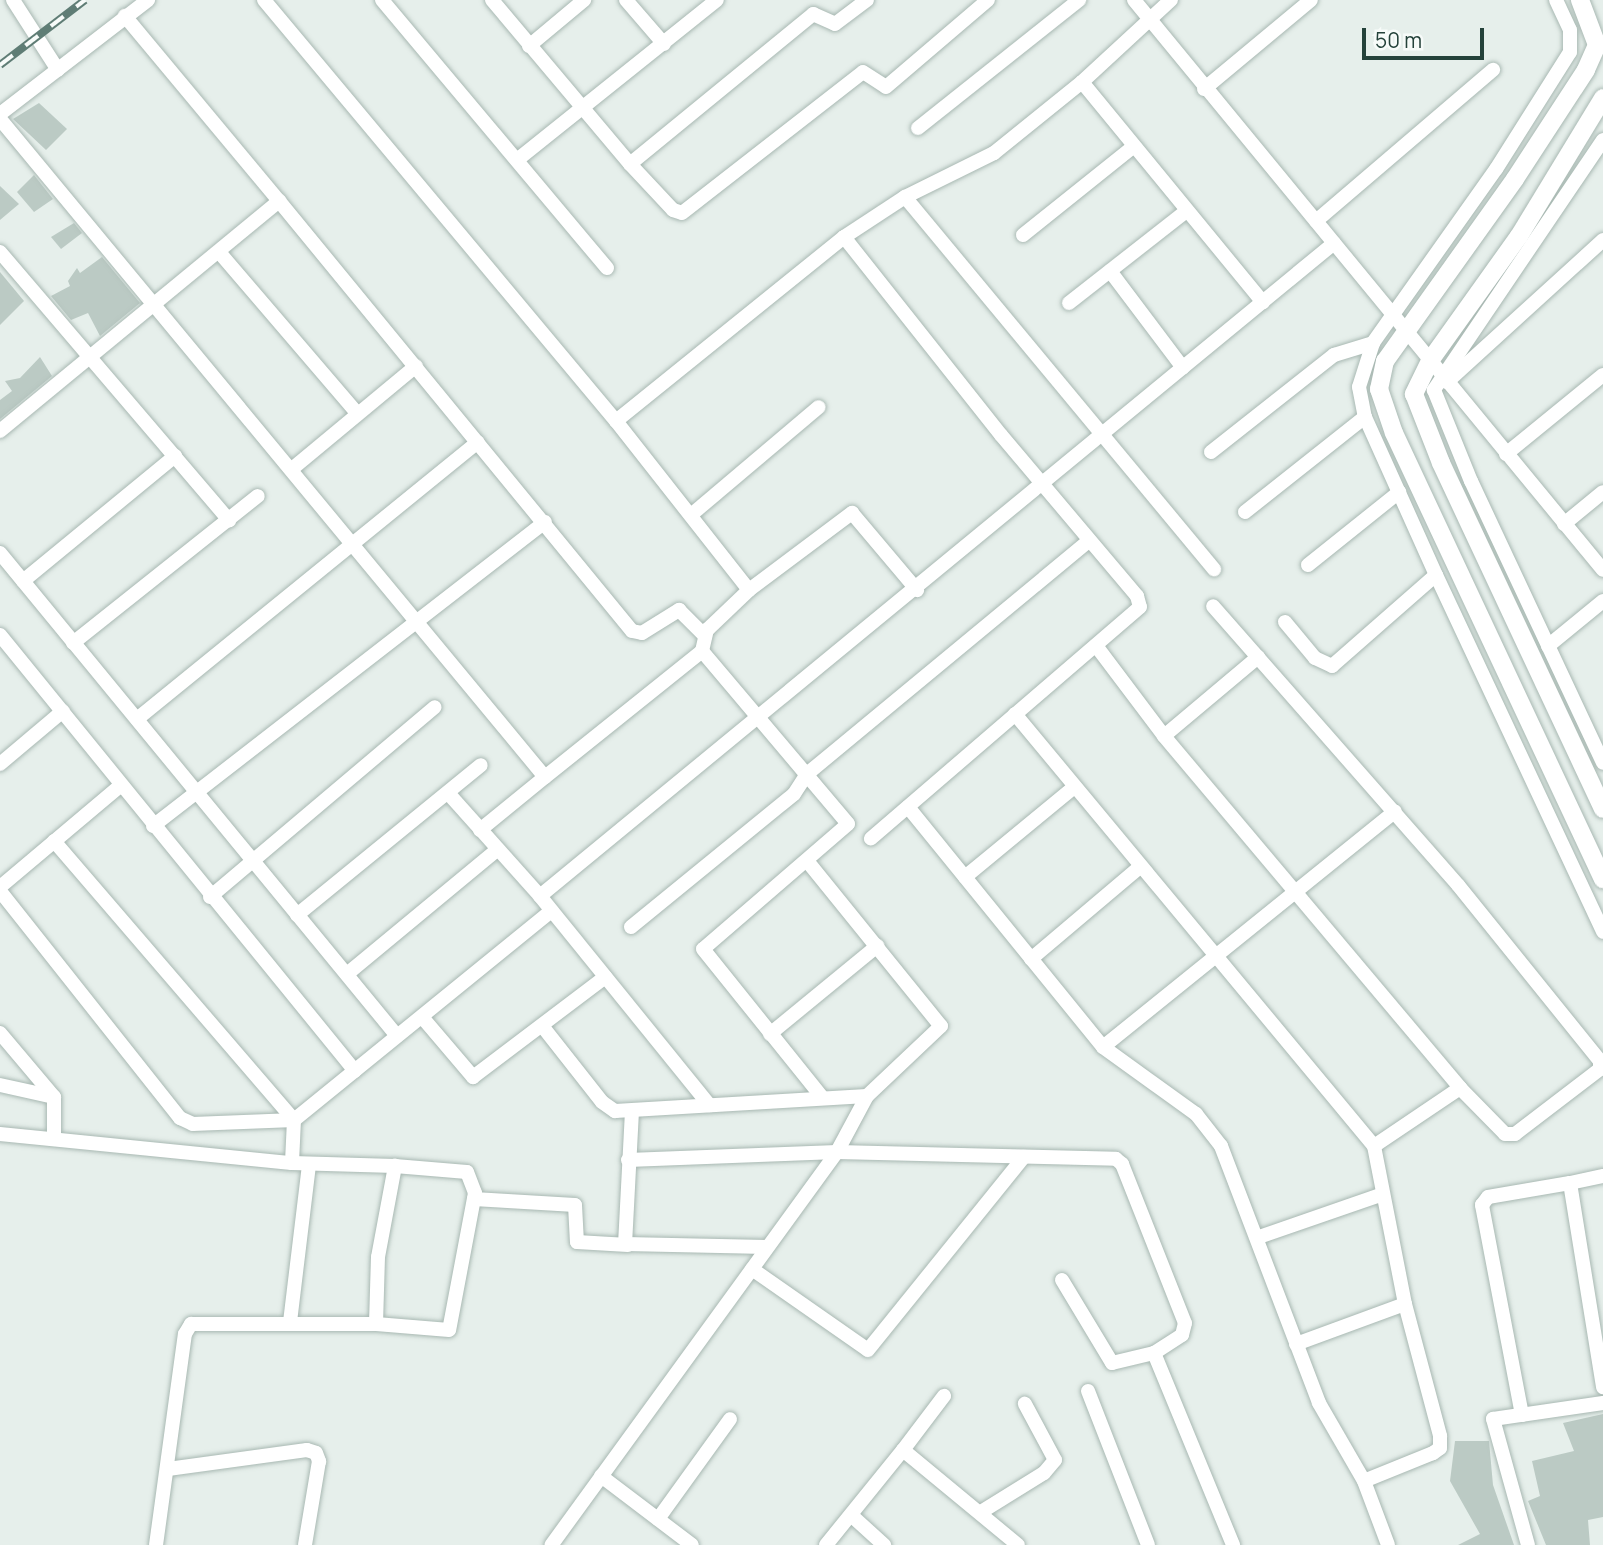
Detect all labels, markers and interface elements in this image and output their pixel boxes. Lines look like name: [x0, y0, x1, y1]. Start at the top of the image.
scale bar: [1365, 14, 1488, 58]
text: 50 m: [1375, 26, 1422, 54]

